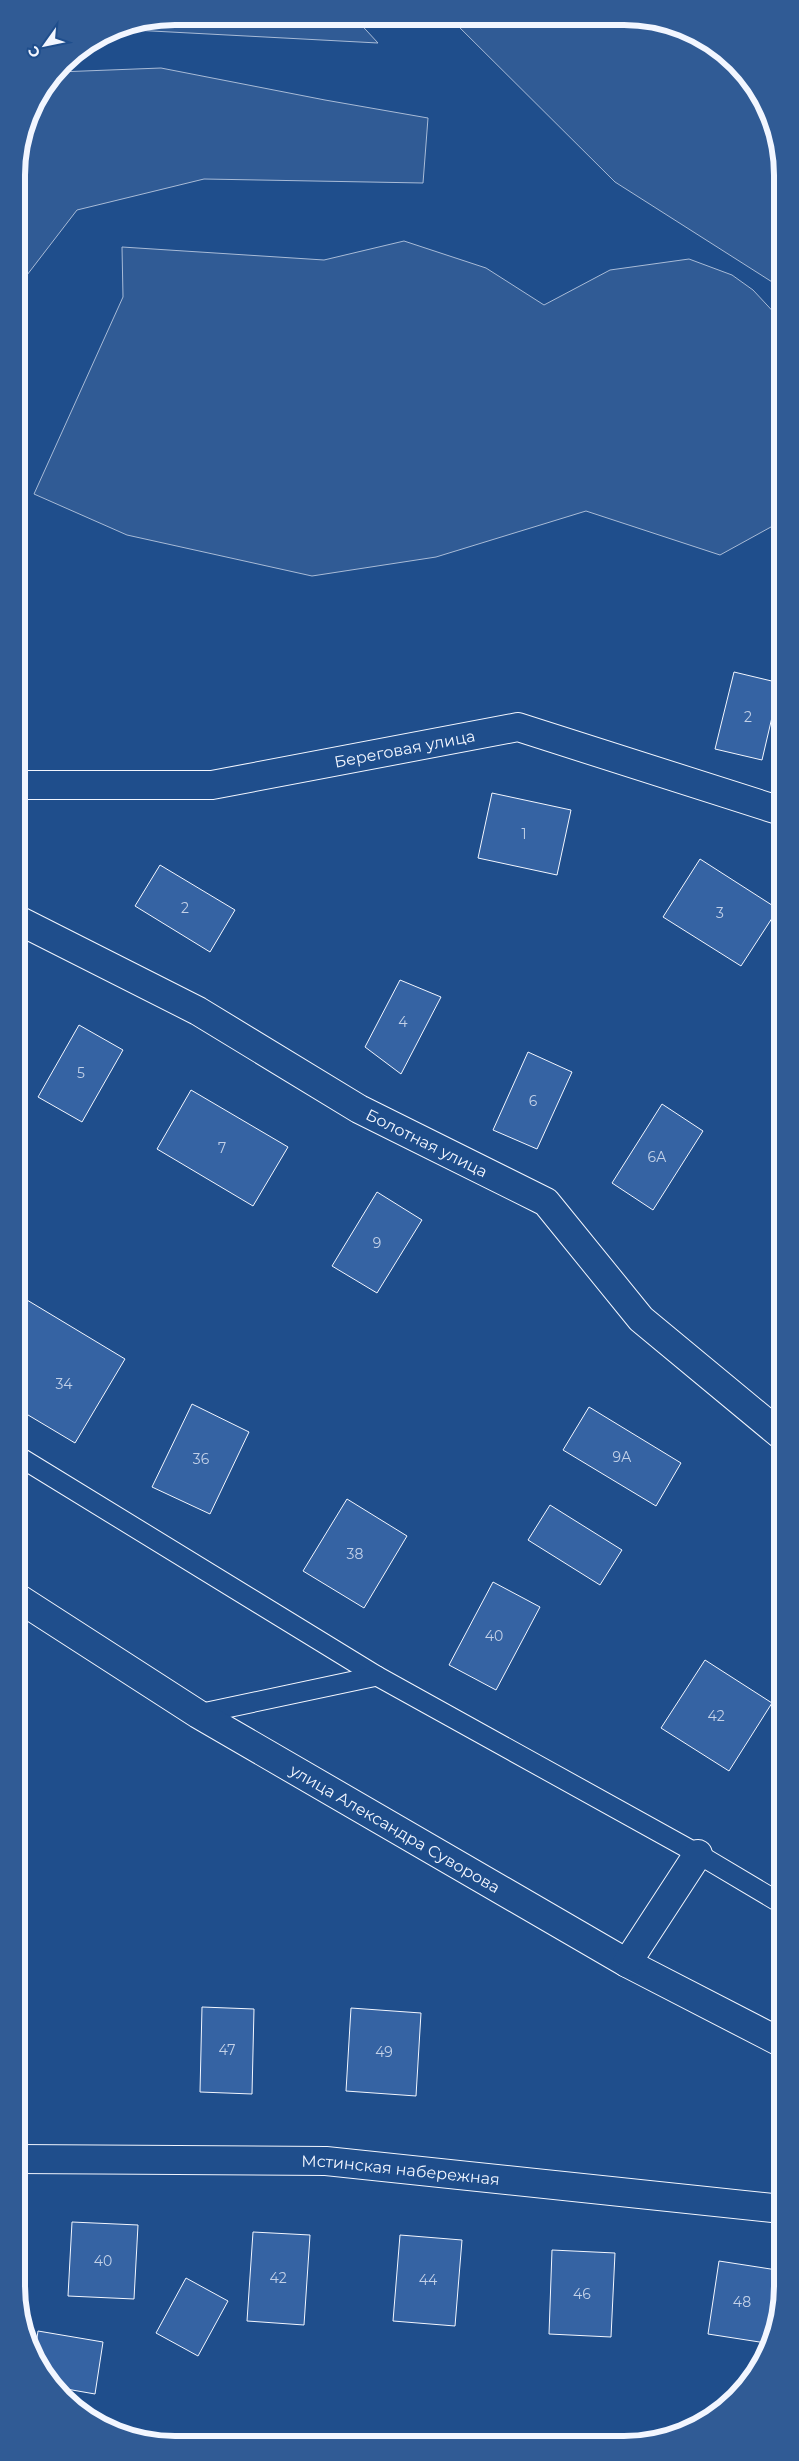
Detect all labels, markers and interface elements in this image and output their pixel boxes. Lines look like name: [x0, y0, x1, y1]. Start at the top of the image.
north arrow: [20, 20, 70, 70]
text: С: [24, 43, 44, 61]
house number: 2: [744, 708, 752, 726]
street label: Береговая улица: [333, 726, 476, 771]
house number: 1: [521, 825, 527, 843]
house number: 2: [181, 899, 189, 917]
house number: 3: [716, 904, 724, 922]
house number: 4: [398, 1013, 408, 1031]
house number: 5: [77, 1064, 85, 1082]
house number: 6: [529, 1092, 538, 1110]
street label: Болотная улица: [363, 1105, 491, 1181]
house number: 7: [218, 1139, 226, 1157]
house number: 6А: [647, 1148, 667, 1166]
house number: 9: [373, 1234, 381, 1252]
house number: 34: [55, 1375, 73, 1393]
house number: 9А: [613, 1448, 632, 1466]
house number: 36: [193, 1450, 210, 1468]
house number: 38: [347, 1545, 363, 1563]
house number: 40: [485, 1627, 503, 1645]
house number: 42: [707, 1707, 725, 1725]
street label: улица Александра Суворова: [286, 1759, 504, 1897]
house number: 47: [219, 2041, 235, 2059]
house number: 49: [375, 2043, 393, 2061]
street label: Мстинская набережная: [301, 2151, 501, 2189]
house number: 40: [94, 2252, 112, 2270]
house number: 42: [269, 2269, 287, 2287]
house number: 44: [419, 2271, 438, 2289]
house number: 46: [573, 2285, 591, 2303]
house number: 48: [733, 2293, 751, 2311]

